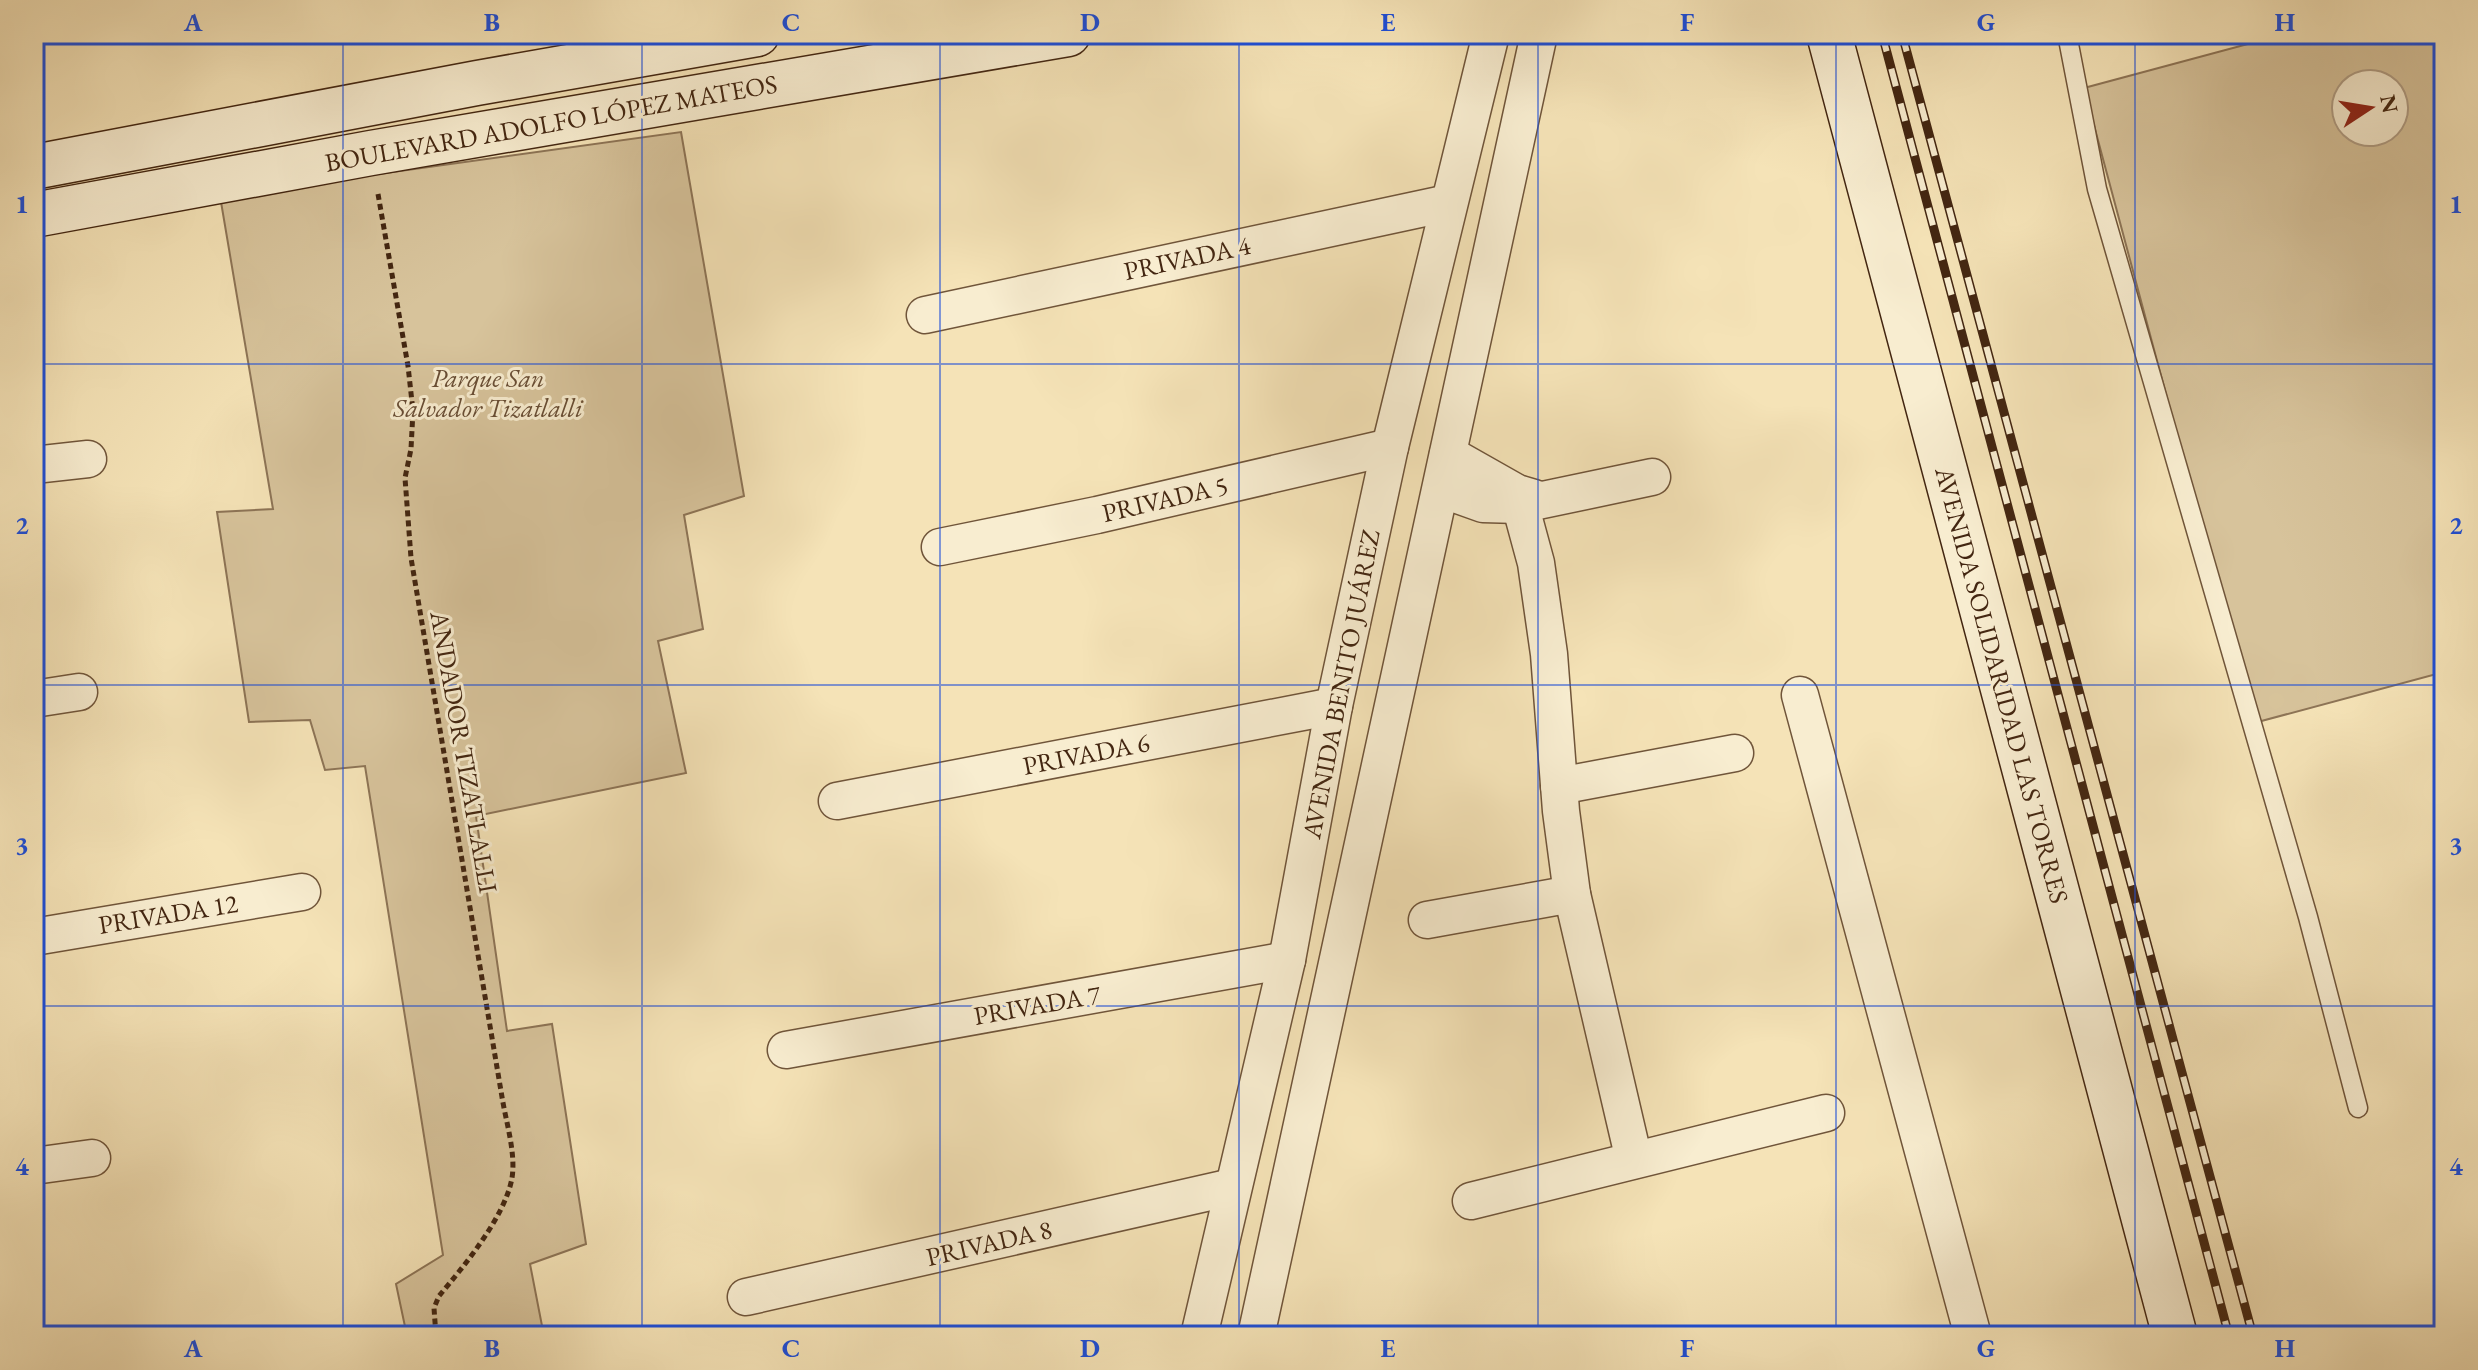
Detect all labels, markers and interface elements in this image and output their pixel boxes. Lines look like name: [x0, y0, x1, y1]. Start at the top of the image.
text: A: [183, 5, 203, 39]
text: B: [484, 5, 500, 39]
text: C: [782, 5, 800, 39]
text: D: [1080, 5, 1100, 39]
text: E: [1381, 5, 1396, 39]
text: F: [1680, 5, 1694, 39]
text: G: [1977, 5, 1996, 39]
text: H: [2275, 5, 2296, 39]
street label: BOULEVARD ADOLFO LÓPEZ MATEOS: [322, 66, 780, 180]
north arrow: [2330, 68, 2410, 148]
text: N: [2373, 92, 2405, 116]
text: 1: [15, 187, 29, 221]
text: 1: [2449, 187, 2463, 221]
street label: PRIVADA 4: [1121, 228, 1254, 288]
park label: Parque San Salvador Tizatlalli: [392, 361, 584, 425]
street label: AVENIDA SOLIDARIDAD LAS TORRES: [1927, 462, 2077, 907]
street label: PRIVADA 5: [1099, 468, 1231, 530]
text: 2: [15, 508, 29, 542]
text: 2: [2449, 508, 2463, 542]
street label: AVENIDA BENITO JUÁREZ: [1294, 526, 1388, 842]
street label: ANDADOR TIZATLALLI: [422, 607, 506, 896]
street label: PRIVADA 6: [1020, 725, 1152, 783]
text: 3: [15, 828, 29, 862]
text: 3: [2449, 828, 2463, 862]
street label: PRIVADA 12: [96, 886, 241, 942]
street label: PRIVADA 7: [971, 977, 1104, 1033]
text: 4: [15, 1149, 29, 1183]
text: 4: [2449, 1149, 2463, 1183]
street label: PRIVADA 8: [923, 1212, 1055, 1274]
text: A: [183, 1331, 203, 1365]
text: B: [484, 1331, 500, 1365]
text: C: [782, 1331, 800, 1365]
text: D: [1080, 1331, 1100, 1365]
text: E: [1381, 1331, 1396, 1365]
text: F: [1680, 1331, 1694, 1365]
text: G: [1977, 1331, 1996, 1365]
text: H: [2275, 1331, 2296, 1365]

